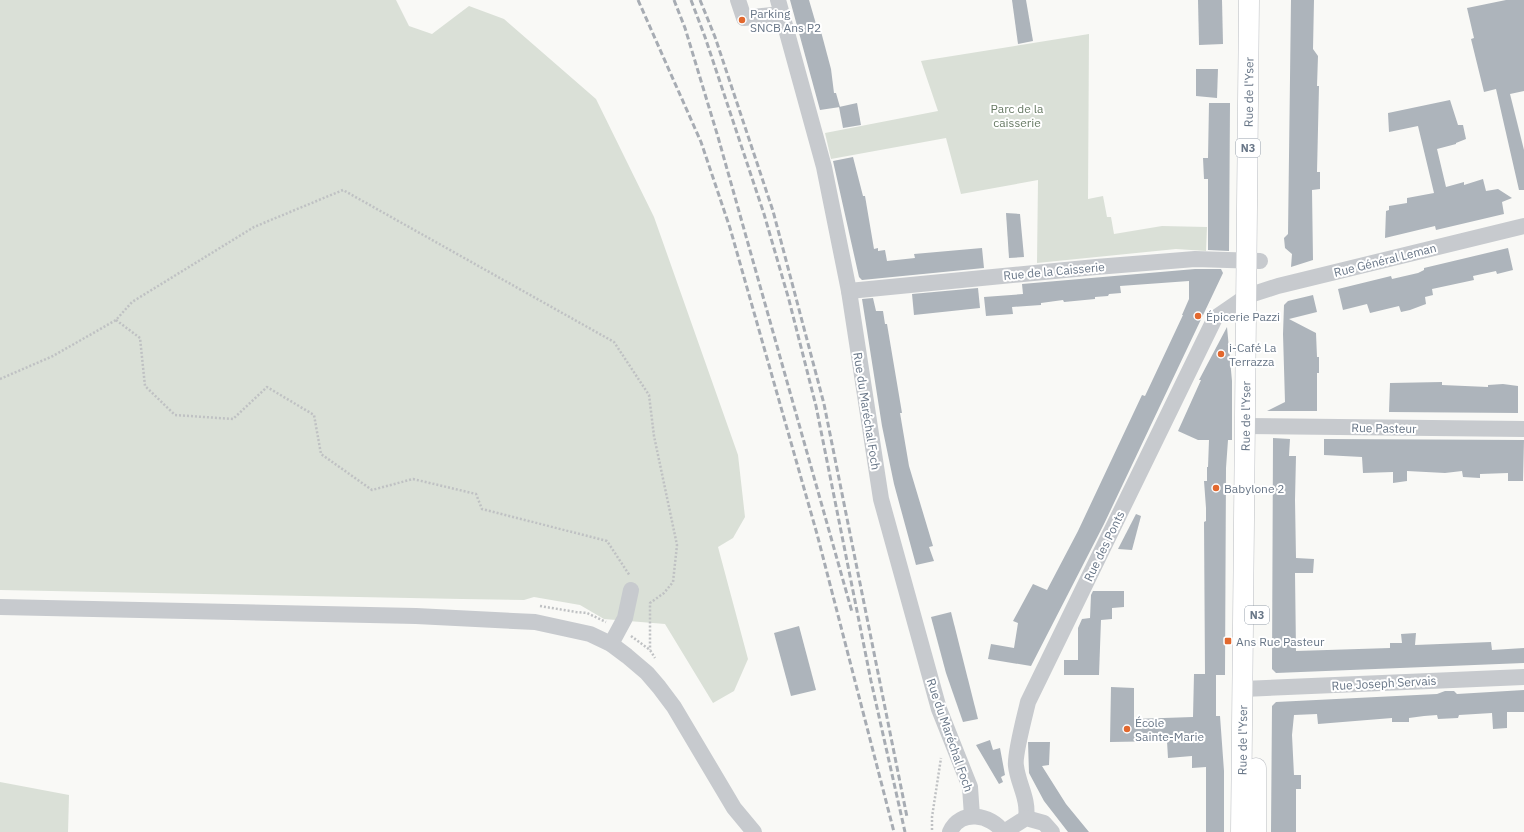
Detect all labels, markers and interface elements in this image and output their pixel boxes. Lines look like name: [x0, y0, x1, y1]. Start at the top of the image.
place label: Parking SNCB Ans P2: [750, 6, 821, 35]
marker: Parking SNCB Ans P2: [737, 15, 747, 25]
street label: Rue de l'Yser: [1240, 56, 1256, 127]
park label: Parc de la caisserie: [991, 101, 1044, 130]
road number: N3: [1236, 139, 1260, 157]
street label: Rue Général Leman: [1332, 240, 1438, 280]
street label: Rue de la Caisserie: [1003, 259, 1106, 283]
place label: Épicerie Pazzi: [1206, 309, 1280, 324]
marker: Épicerie Pazzi: [1193, 311, 1203, 321]
place label: i-Café La Terrazza: [1229, 340, 1277, 369]
marker: i-Café La Terrazza: [1216, 349, 1226, 359]
street label: Rue du Maréchal Foch: [850, 351, 884, 471]
street label: Rue de l'Yser: [1237, 380, 1253, 451]
street label: Rue Pasteur: [1351, 420, 1417, 436]
place label: Babylone 2: [1224, 481, 1285, 496]
marker: Babylone 2: [1211, 483, 1221, 493]
street label: Rue des Ponts: [1080, 508, 1128, 584]
road number: N3: [1245, 606, 1269, 624]
place label: Ans Rue Pasteur: [1236, 634, 1325, 649]
marker: Ans Rue Pasteur: [1223, 636, 1233, 646]
street label: Rue Joseph Servais: [1331, 673, 1437, 693]
street label: Rue du Maréchal Foch: [924, 676, 976, 794]
street label: Rue de l'Yser: [1234, 704, 1250, 775]
place label: École Sainte-Marie: [1135, 715, 1204, 744]
marker: École Sainte-Marie: [1122, 724, 1132, 734]

